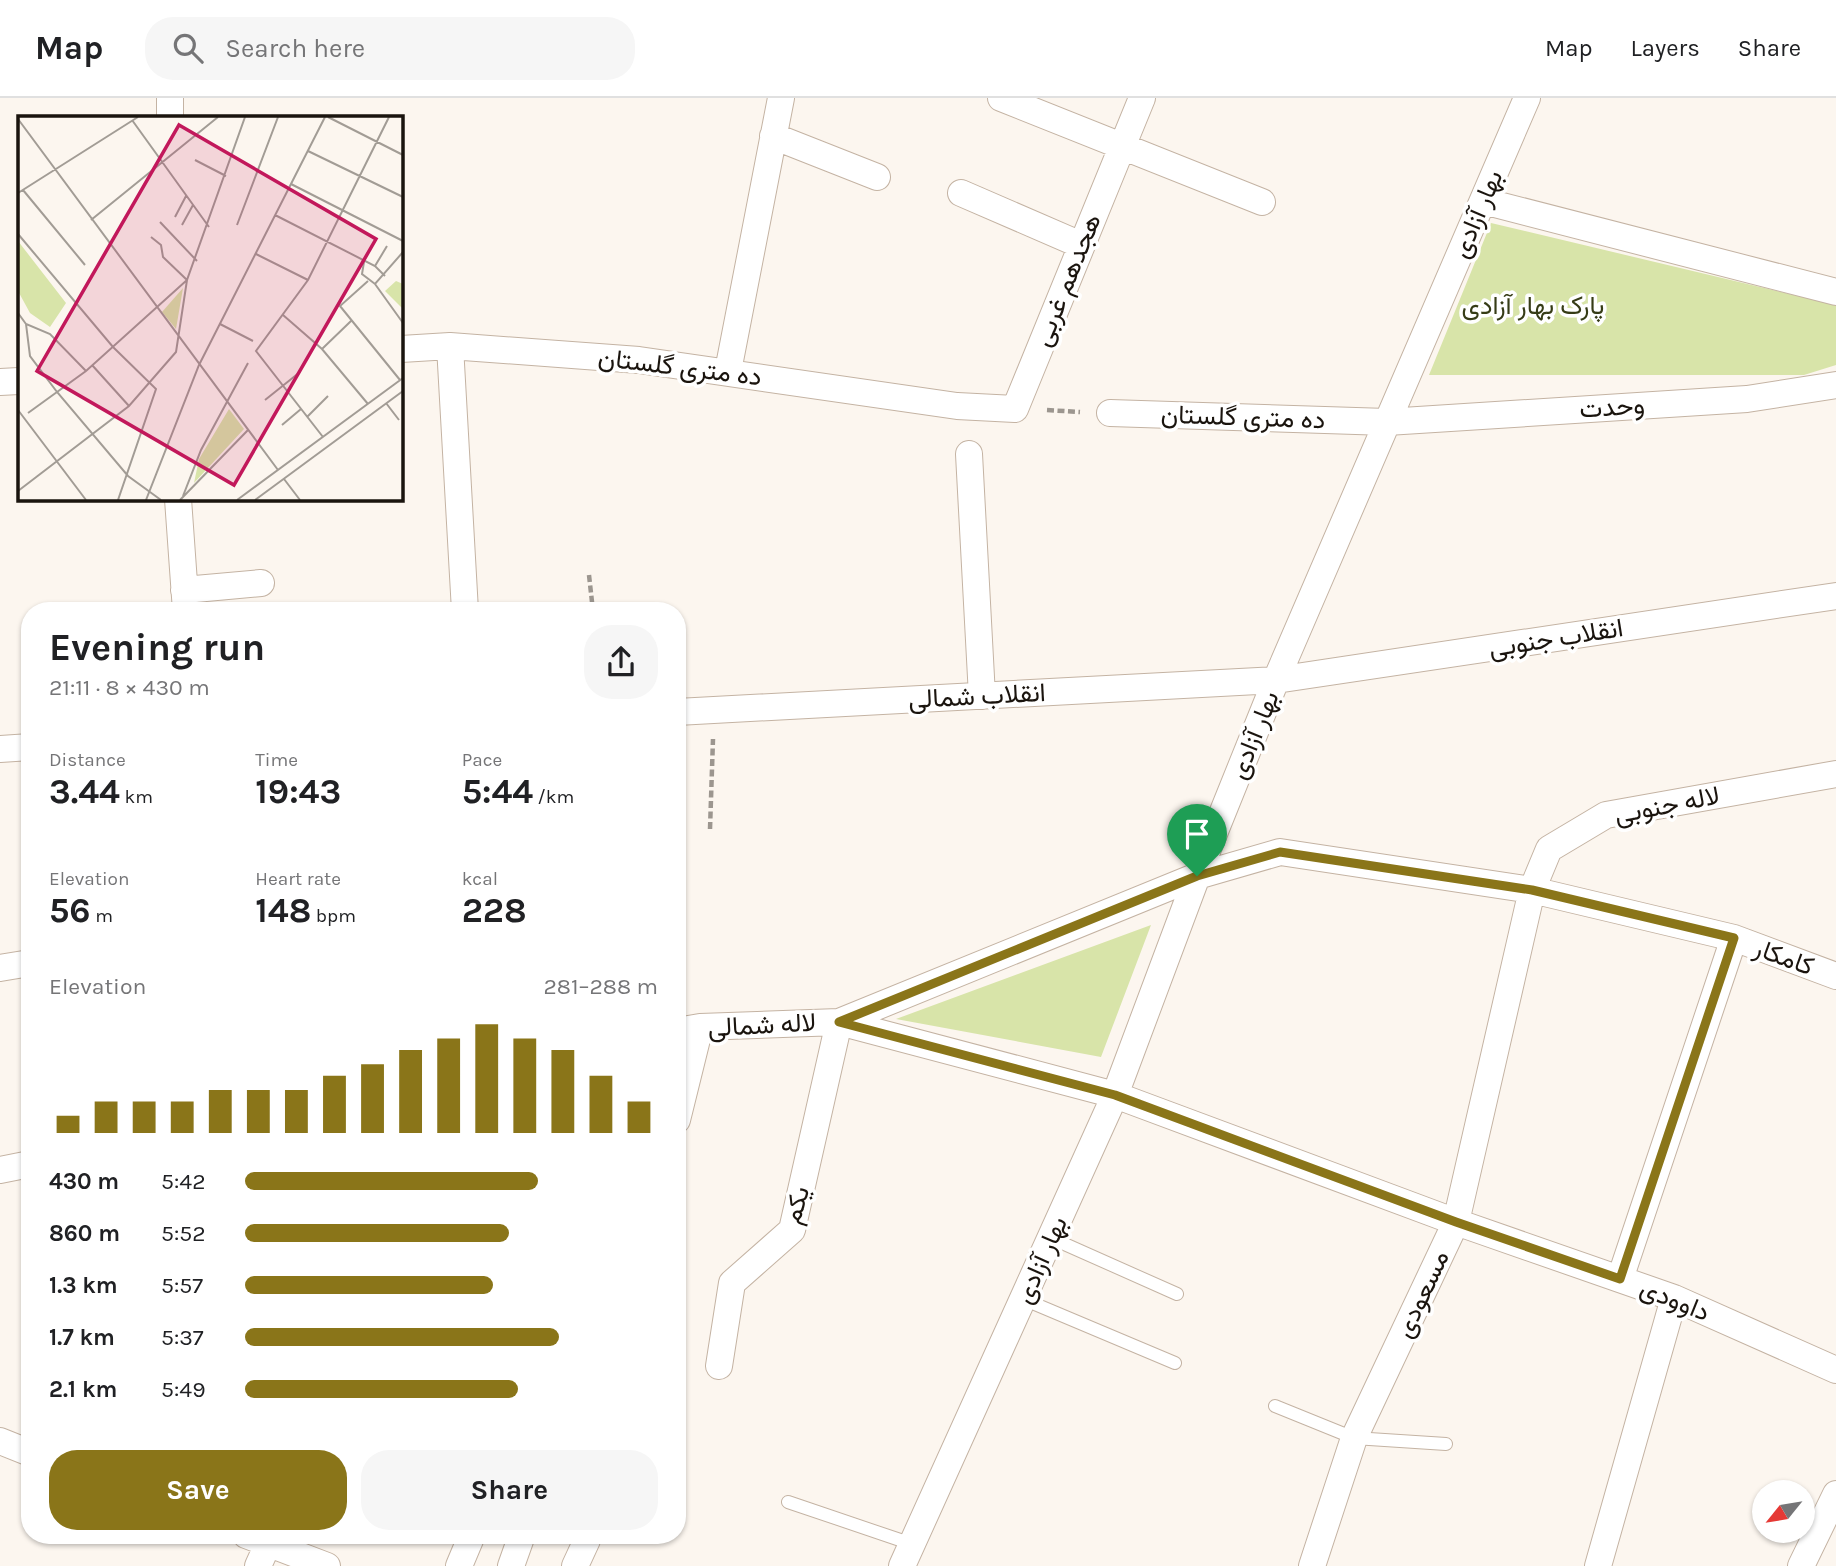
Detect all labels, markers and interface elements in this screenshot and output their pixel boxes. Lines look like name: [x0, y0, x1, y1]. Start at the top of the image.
search box: [145, 17, 635, 80]
text: Map: [35, 29, 103, 67]
icon: search: [169, 29, 207, 67]
text: Search here: [225, 33, 365, 64]
text: Map: [1545, 34, 1593, 62]
text: Layers: [1631, 34, 1700, 62]
text: Share: [1738, 34, 1801, 62]
inset map: [18, 116, 402, 500]
street label: بهار آزادی: [1445, 165, 1509, 263]
street label: هجدهم غربی: [1026, 209, 1109, 351]
park label: پارک بهار آزادی: [1462, 290, 1604, 323]
street label: ده متری گلستان: [596, 342, 764, 392]
street label: وحدت: [1578, 389, 1646, 425]
street label: ده متری گلستان: [1160, 399, 1326, 435]
street label: انقلاب جنوبی: [1487, 612, 1625, 664]
text: Evening run: [49, 625, 265, 670]
button: share: [584, 625, 658, 699]
text: 21:11 · 8 × 430 m: [49, 674, 210, 701]
street label: انقلاب شمالی: [908, 677, 1046, 715]
street label: بهار آزادی: [1222, 686, 1286, 784]
text: Distance: [49, 749, 126, 771]
text: Time: [255, 749, 298, 771]
text: Pace: [462, 749, 502, 771]
text: 3.44: [49, 771, 120, 812]
text: 19:43: [255, 771, 341, 812]
text: 5:44: [462, 771, 533, 812]
street label: لاله جنوبی: [1612, 780, 1722, 830]
text: km: [120, 786, 153, 808]
text: /km: [533, 786, 574, 808]
pin: [1167, 804, 1227, 876]
icon: arrive: [1178, 815, 1216, 853]
text: Elevation: [49, 868, 129, 890]
text: Heart rate: [255, 868, 341, 890]
text: kcal: [462, 868, 498, 890]
text: 56: [49, 890, 91, 931]
text: 148: [255, 890, 311, 931]
text: 228: [462, 890, 527, 931]
text: m: [91, 905, 113, 927]
text: bpm: [311, 905, 356, 927]
street label: کامکار: [1749, 932, 1818, 982]
text: Elevation: [49, 973, 146, 1000]
text: 281–288 m: [543, 973, 658, 1000]
street label: لاله شمالی: [707, 1007, 817, 1043]
text: 430 m: [49, 1168, 119, 1195]
text: 5:42: [161, 1168, 205, 1195]
street label: یکم: [776, 1183, 817, 1228]
street label: بهار آزادی: [1008, 1211, 1074, 1309]
text: 860 m: [49, 1220, 120, 1247]
text: 5:52: [161, 1220, 206, 1247]
street label: مسعودی: [1388, 1245, 1456, 1343]
text: 1.3 km: [49, 1272, 118, 1299]
text: 5:57: [161, 1272, 203, 1299]
street label: داوودی: [1636, 1272, 1714, 1328]
text: 1.7 km: [49, 1324, 115, 1351]
text: 5:37: [161, 1324, 204, 1351]
text: 2.1 km: [49, 1376, 117, 1403]
text: 5:49: [161, 1376, 205, 1403]
button: Save: [49, 1450, 347, 1530]
button: Share: [361, 1450, 658, 1530]
north arrow: [1752, 1480, 1815, 1544]
map controls: [1752, 1480, 1815, 1543]

